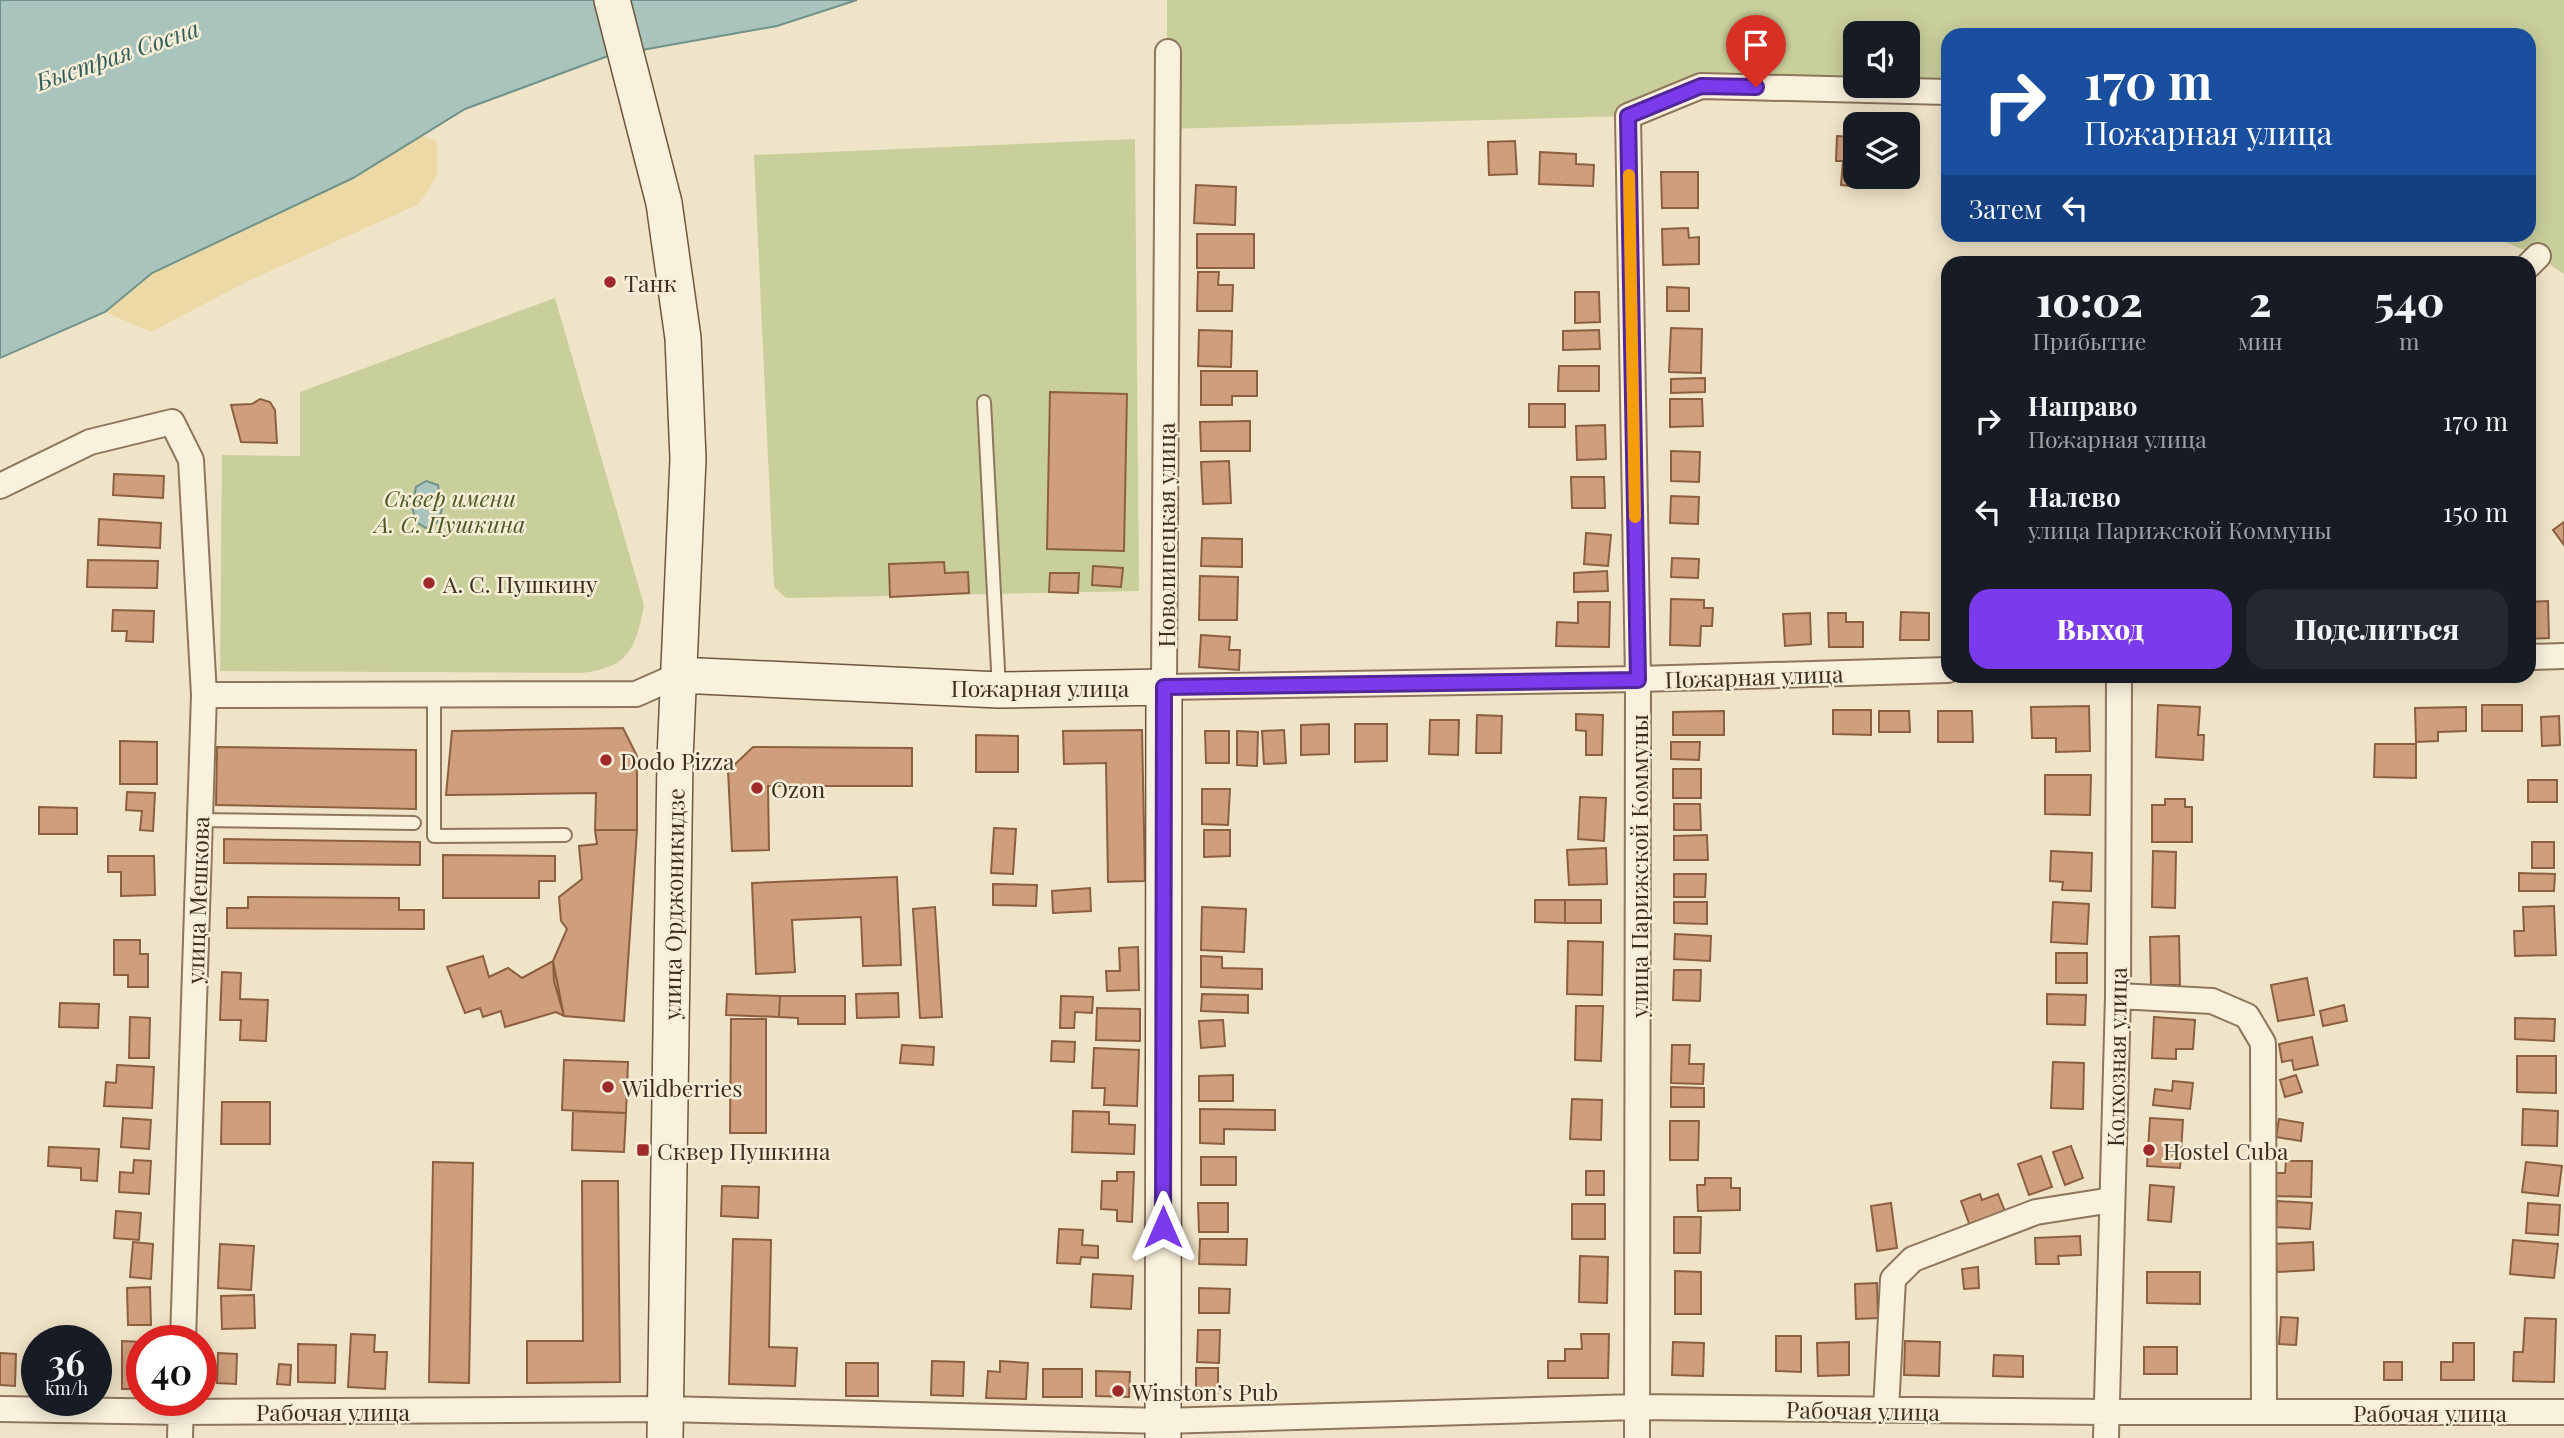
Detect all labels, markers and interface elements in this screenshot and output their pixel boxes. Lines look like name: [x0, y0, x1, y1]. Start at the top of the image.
water label: Быстрая Сосна: [30, 11, 203, 97]
pin: [1726, 15, 1786, 87]
map controls: [1843, 21, 1920, 189]
button: sound: [1843, 21, 1920, 98]
icon: arrive: [1737, 26, 1775, 64]
text: 170 m: [2084, 47, 2212, 112]
icon: right: [1969, 56, 2060, 147]
text: Пожарная улица: [2084, 110, 2333, 153]
button: layers: [1843, 112, 1920, 189]
icon: left: [2056, 189, 2094, 227]
text: Затем: [1969, 191, 2042, 226]
place label: Танк: [624, 267, 677, 298]
text: 10:02: [2036, 272, 2143, 328]
text: 2: [2249, 272, 2272, 328]
text: 540: [2374, 272, 2444, 328]
marker: Танк: [602, 274, 618, 290]
text: Прибытие: [2033, 325, 2146, 356]
text: мин: [2238, 325, 2283, 356]
text: m: [2399, 325, 2420, 356]
text: Направо: [2028, 388, 2137, 423]
icon: right: [1969, 402, 2007, 440]
text: 170 m: [2443, 403, 2508, 438]
street label: Новолипецкая улица: [1150, 422, 1181, 648]
text: Пожарная улица: [2028, 423, 2207, 454]
text: Налево: [2028, 479, 2121, 514]
park label: Сквер имени А. С. Пушкина: [373, 482, 525, 539]
icon: left: [1969, 493, 2007, 531]
text: 150 m: [2443, 494, 2508, 529]
text: улица Парижской Коммуны: [2028, 514, 2332, 545]
place label: А. С. Пушкину: [442, 568, 598, 599]
marker: А. С. Пушкину: [421, 575, 437, 591]
button: Выход: [1969, 589, 2232, 669]
button: Поделиться: [2246, 589, 2508, 669]
street label: Пожарная улица: [1664, 657, 1844, 695]
street label: Пожарная улица: [951, 672, 1130, 703]
street label: улица Парижской Коммуны: [1623, 714, 1654, 1019]
place label: Dodo Pizza: [620, 745, 735, 776]
marker: Dodo Pizza: [598, 752, 614, 768]
place label: Ozon: [771, 773, 826, 804]
marker: Ozon: [749, 780, 765, 796]
street label: улица Орджоникидзе: [655, 788, 691, 1021]
street label: улица Мешкова: [179, 815, 215, 985]
street label: Колхозная улица: [2099, 966, 2133, 1147]
place label: Wildberries: [621, 1072, 742, 1103]
marker: Wildberries: [600, 1079, 616, 1095]
place label: Сквер Пушкина: [657, 1135, 831, 1166]
place label: Hostel Cuba: [2163, 1135, 2289, 1166]
marker: Сквер Пушкина: [635, 1142, 651, 1158]
marker: Hostel Cuba: [2141, 1142, 2157, 1158]
position arrow: [1126, 1190, 1200, 1264]
speed limit sign: 40: [126, 1325, 217, 1416]
text: 36: [48, 1338, 85, 1385]
text: km/h: [45, 1376, 88, 1400]
place label: Winston’s Pub: [1131, 1376, 1278, 1407]
marker: Winston’s Pub: [1110, 1383, 1126, 1399]
street label: Рабочая улица: [1786, 1393, 1941, 1427]
street label: Рабочая улица: [256, 1396, 411, 1427]
street label: Рабочая улица: [2353, 1397, 2508, 1428]

